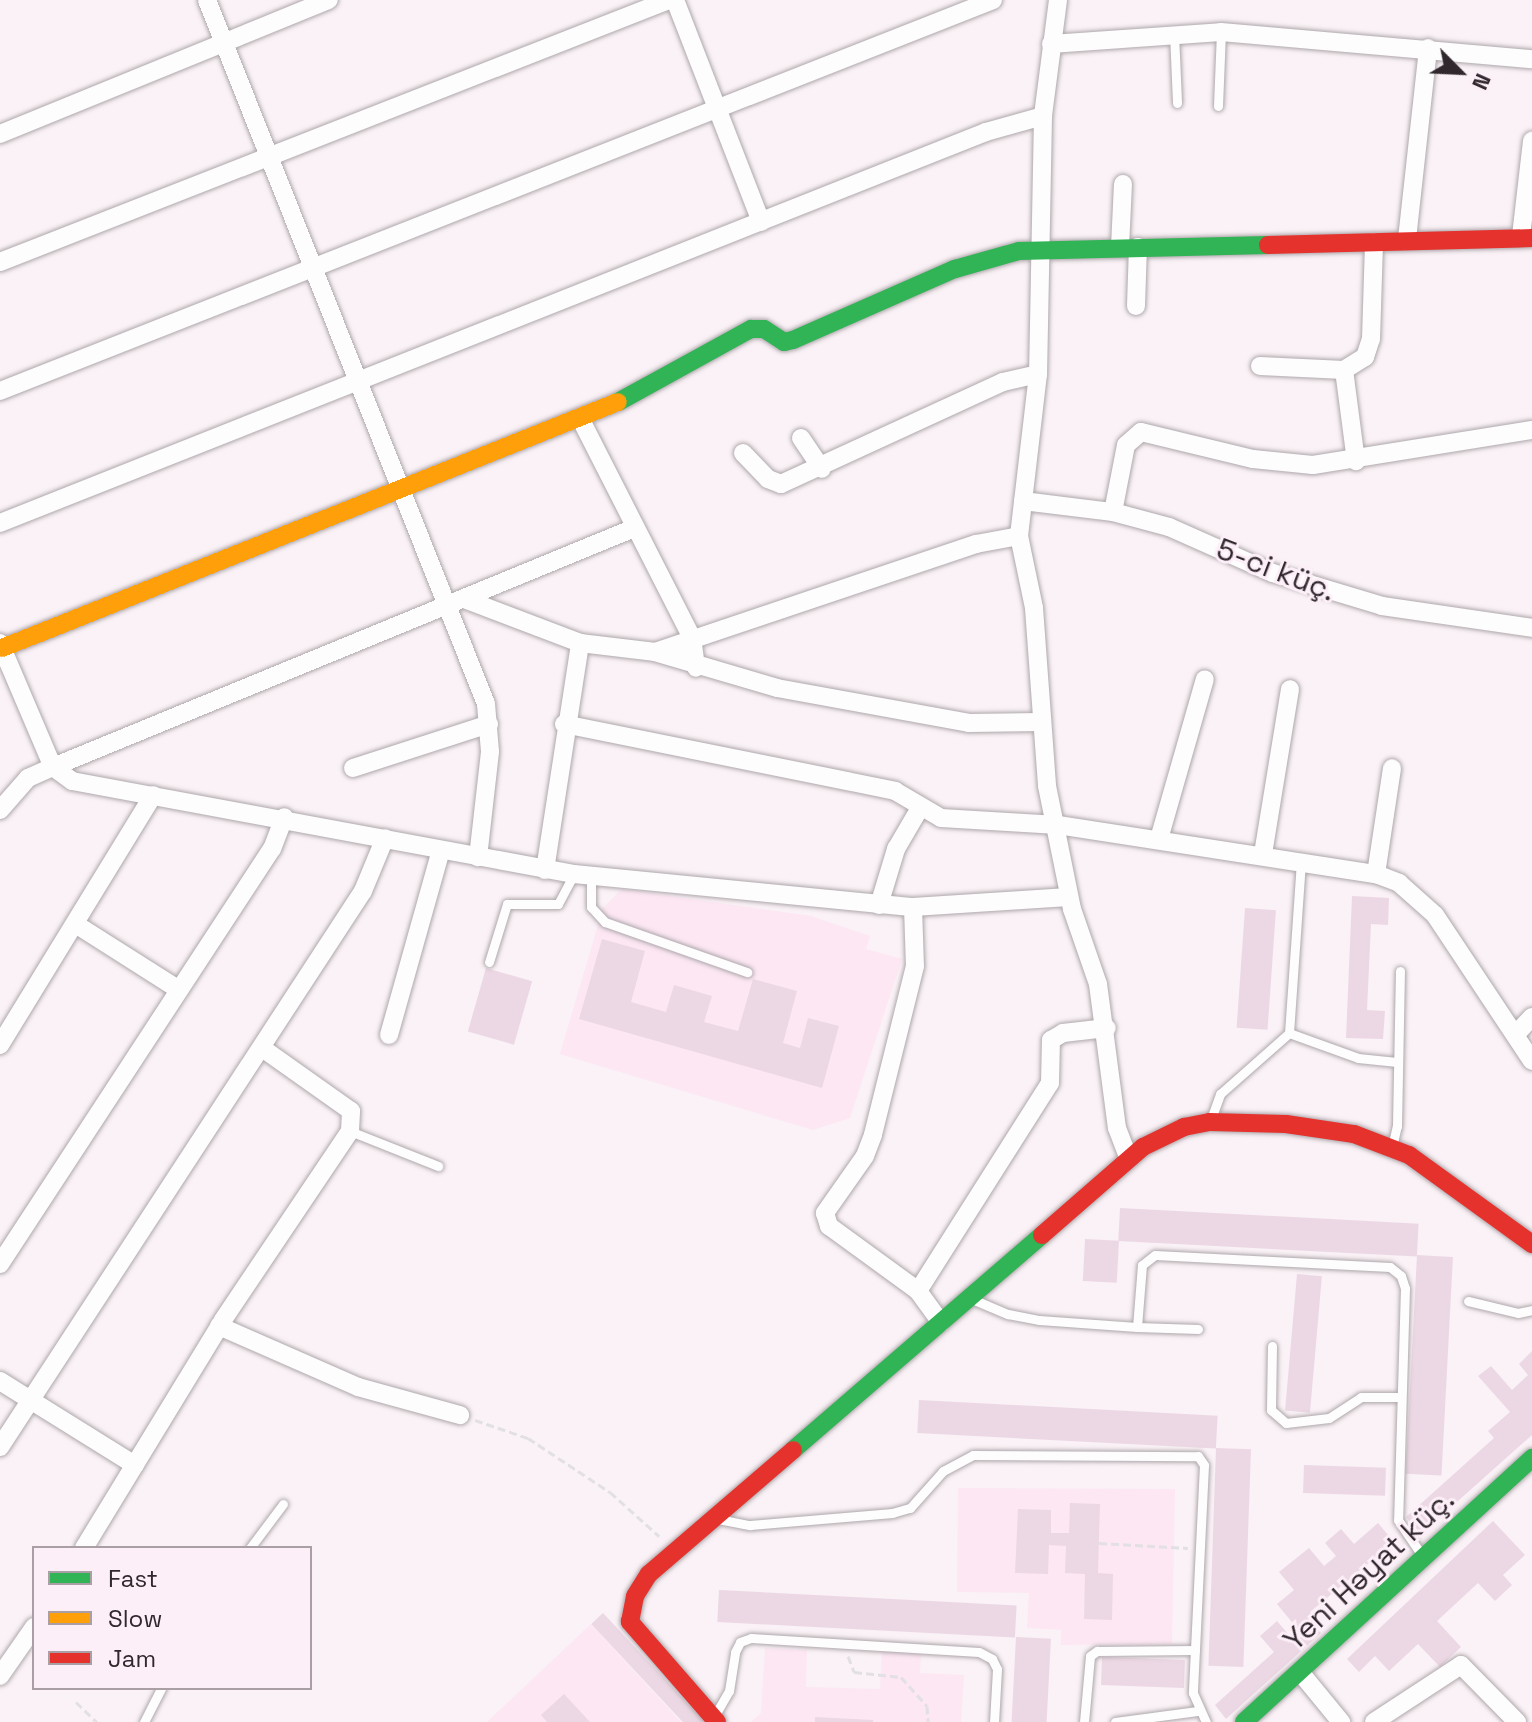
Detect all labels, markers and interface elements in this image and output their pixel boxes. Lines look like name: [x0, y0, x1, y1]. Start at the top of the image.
north arrow: [1420, 32, 1500, 112]
text: N: [1466, 69, 1498, 94]
street label: 5-ci küç.: [1211, 531, 1341, 609]
street label: Yeni Həyat küç.: [1276, 1482, 1462, 1658]
legend: [32, 1546, 312, 1690]
text: Fast: [108, 1563, 158, 1594]
text: Slow: [108, 1603, 162, 1634]
text: Jam: [108, 1643, 156, 1674]

